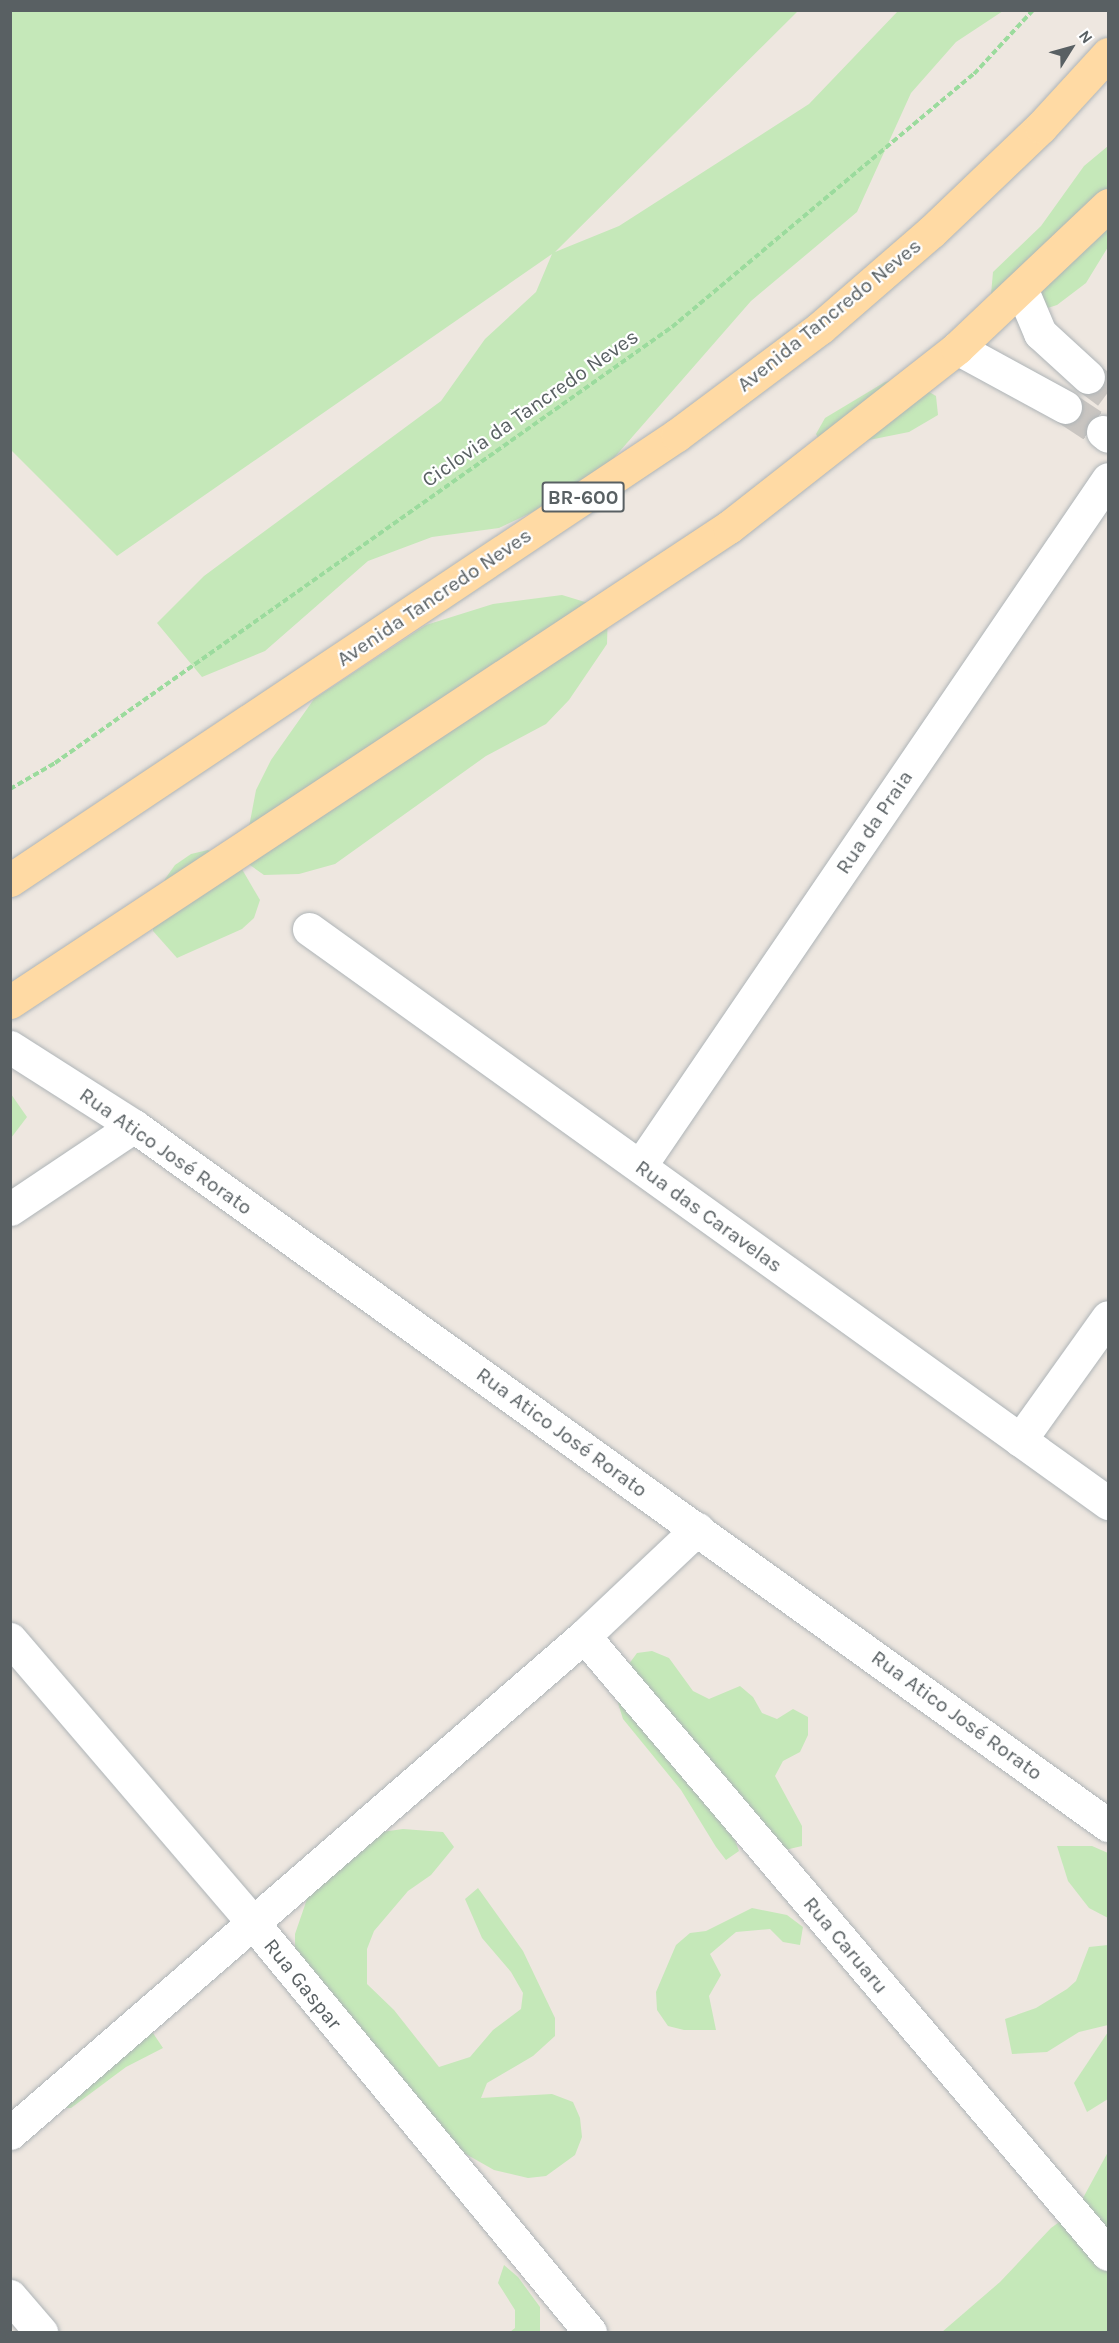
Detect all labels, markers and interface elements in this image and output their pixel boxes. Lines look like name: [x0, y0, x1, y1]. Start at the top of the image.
north arrow: [1041, 18, 1101, 78]
text: N: [1075, 27, 1097, 47]
street label: Avenida Tancredo Neves: [732, 233, 926, 397]
street label: Ciclovia da Tancredo Neves: [417, 324, 643, 492]
road number: BR-600: [541, 480, 625, 514]
street label: Avenida Tancredo Neves: [332, 522, 536, 672]
street label: Rua da Praia: [830, 765, 918, 879]
street label: Rua Atico José Rorato: [75, 1082, 257, 1220]
street label: Rua das Caravelas: [631, 1154, 787, 1278]
street label: Rua Atico José Rorato: [472, 1361, 652, 1503]
street label: Rua Atico José Rorato: [867, 1644, 1047, 1786]
street label: Rua Caruaru: [798, 1891, 894, 1999]
street label: Rua Gaspar: [259, 1933, 347, 2035]

